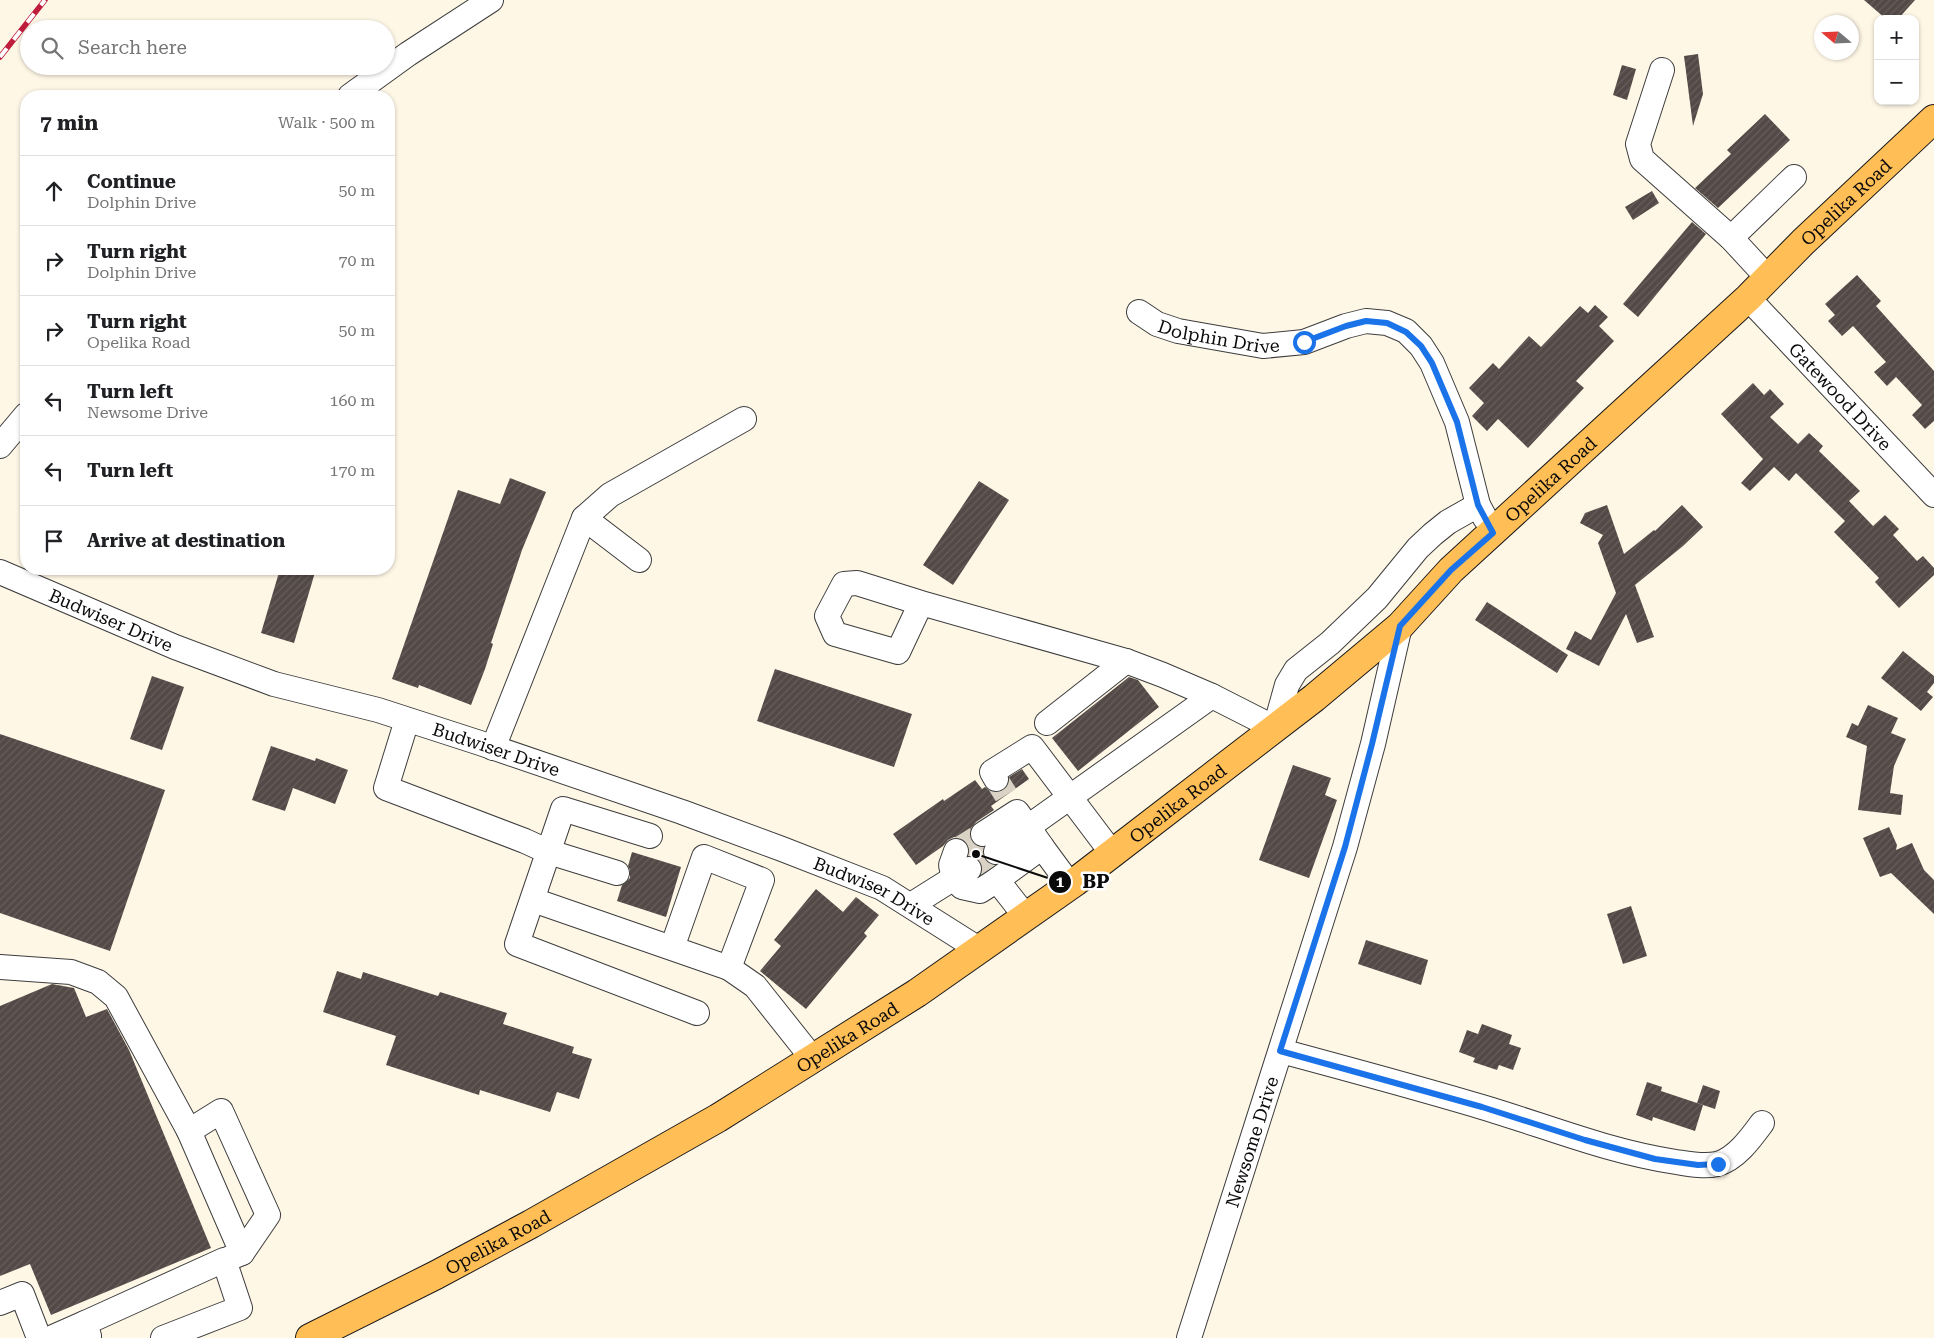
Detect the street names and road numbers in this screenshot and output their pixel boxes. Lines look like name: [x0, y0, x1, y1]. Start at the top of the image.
street label: Opelika Road: [1796, 154, 1896, 249]
street label: Dolphin Drive: [1155, 315, 1280, 357]
street label: Gatewood Drive: [1785, 338, 1896, 454]
street label: Opelika Road: [1500, 432, 1601, 526]
street label: Budwiser Drive: [46, 584, 176, 656]
street label: Budwiser Drive: [430, 718, 563, 780]
street label: Opelika Road: [1125, 759, 1230, 847]
street label: Budwiser Drive: [811, 852, 939, 929]
street label: Opelika Road: [792, 997, 902, 1077]
street label: Newsome Drive: [1221, 1073, 1282, 1210]
street label: Opelika Road: [442, 1205, 554, 1279]

